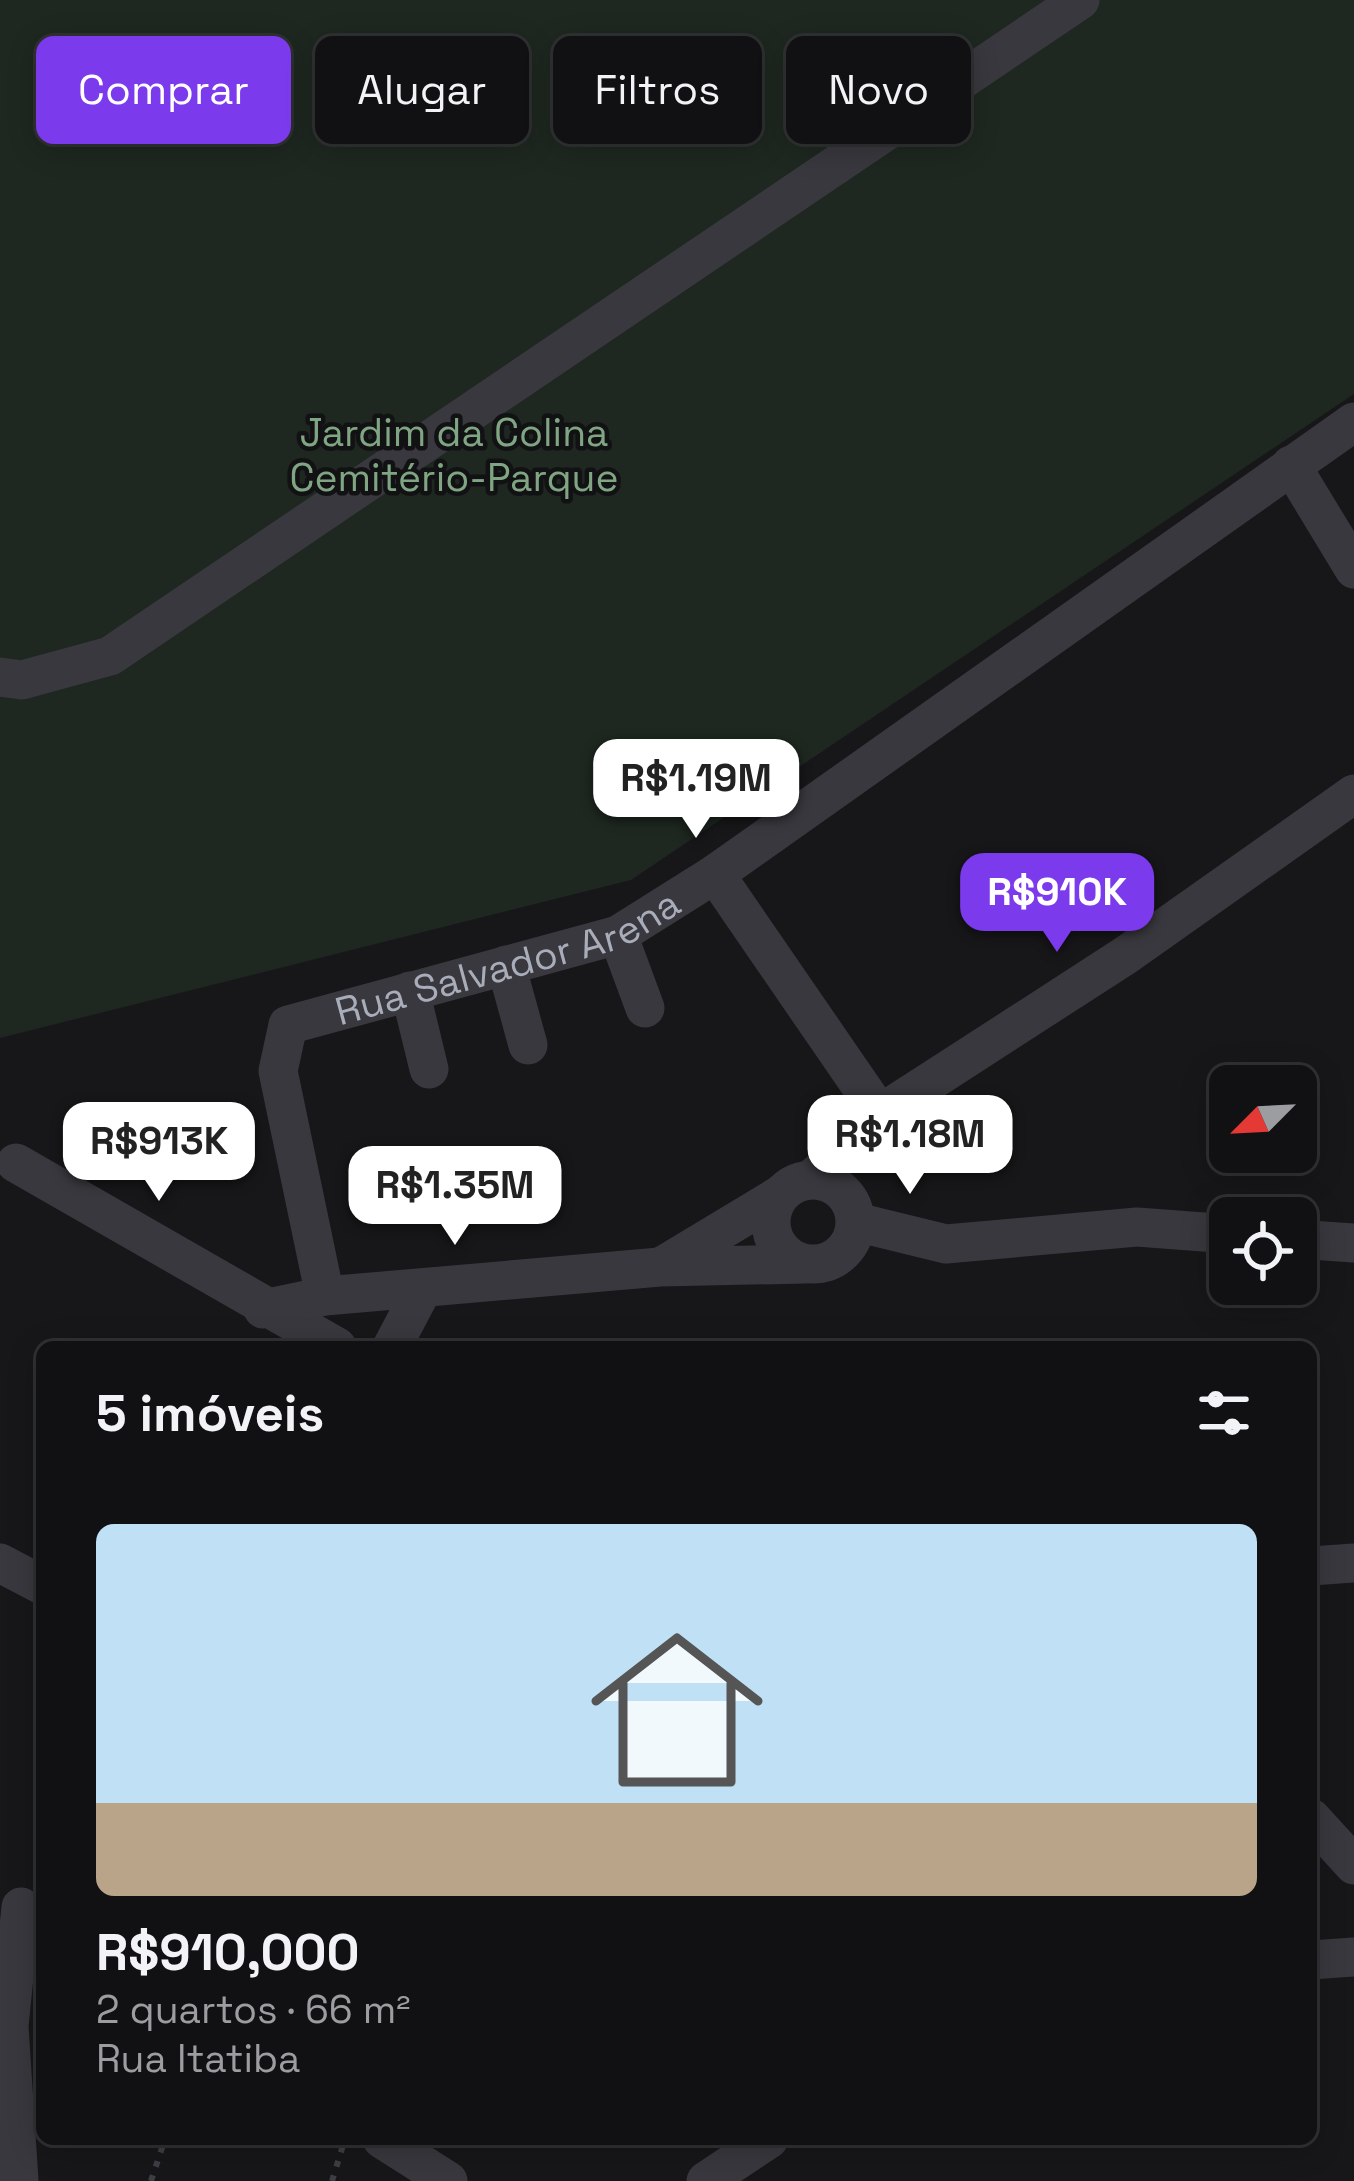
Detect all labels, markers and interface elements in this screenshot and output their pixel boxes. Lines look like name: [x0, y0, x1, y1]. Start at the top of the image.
chip: Comprar: [36, 36, 291, 144]
chip: Alugar: [315, 36, 529, 144]
chip: Filtros: [553, 36, 762, 144]
chip: Novo: [786, 36, 971, 144]
park label: Jardim da Colina Cemitério-Parque: [289, 408, 619, 502]
pin: R$1.19M: [585, 739, 807, 841]
text: R$1.19M: [620, 753, 772, 802]
pin: R$910K: [959, 853, 1155, 955]
text: R$910K: [987, 867, 1127, 916]
street label: Rua Salvador Arena: [330, 878, 689, 1036]
north arrow: [1209, 1065, 1317, 1173]
map controls: [1209, 1065, 1317, 1305]
pin: R$1.18M: [799, 1095, 1021, 1197]
pin: R$913K: [61, 1102, 257, 1204]
text: R$1.18M: [835, 1109, 985, 1158]
text: R$913K: [90, 1116, 228, 1165]
pin: R$1.35M: [344, 1146, 566, 1248]
text: R$1.35M: [375, 1160, 535, 1209]
button: locate: [1209, 1197, 1317, 1305]
icon: filters: [1191, 1380, 1257, 1446]
text: 5 imóveis: [96, 1381, 324, 1446]
icon: home: [569, 1602, 785, 1818]
text: R$910,000: [96, 1920, 360, 1985]
text: 2 quartos · 66 m²: [96, 1985, 410, 2034]
text: Rua Itatiba: [96, 2034, 301, 2083]

